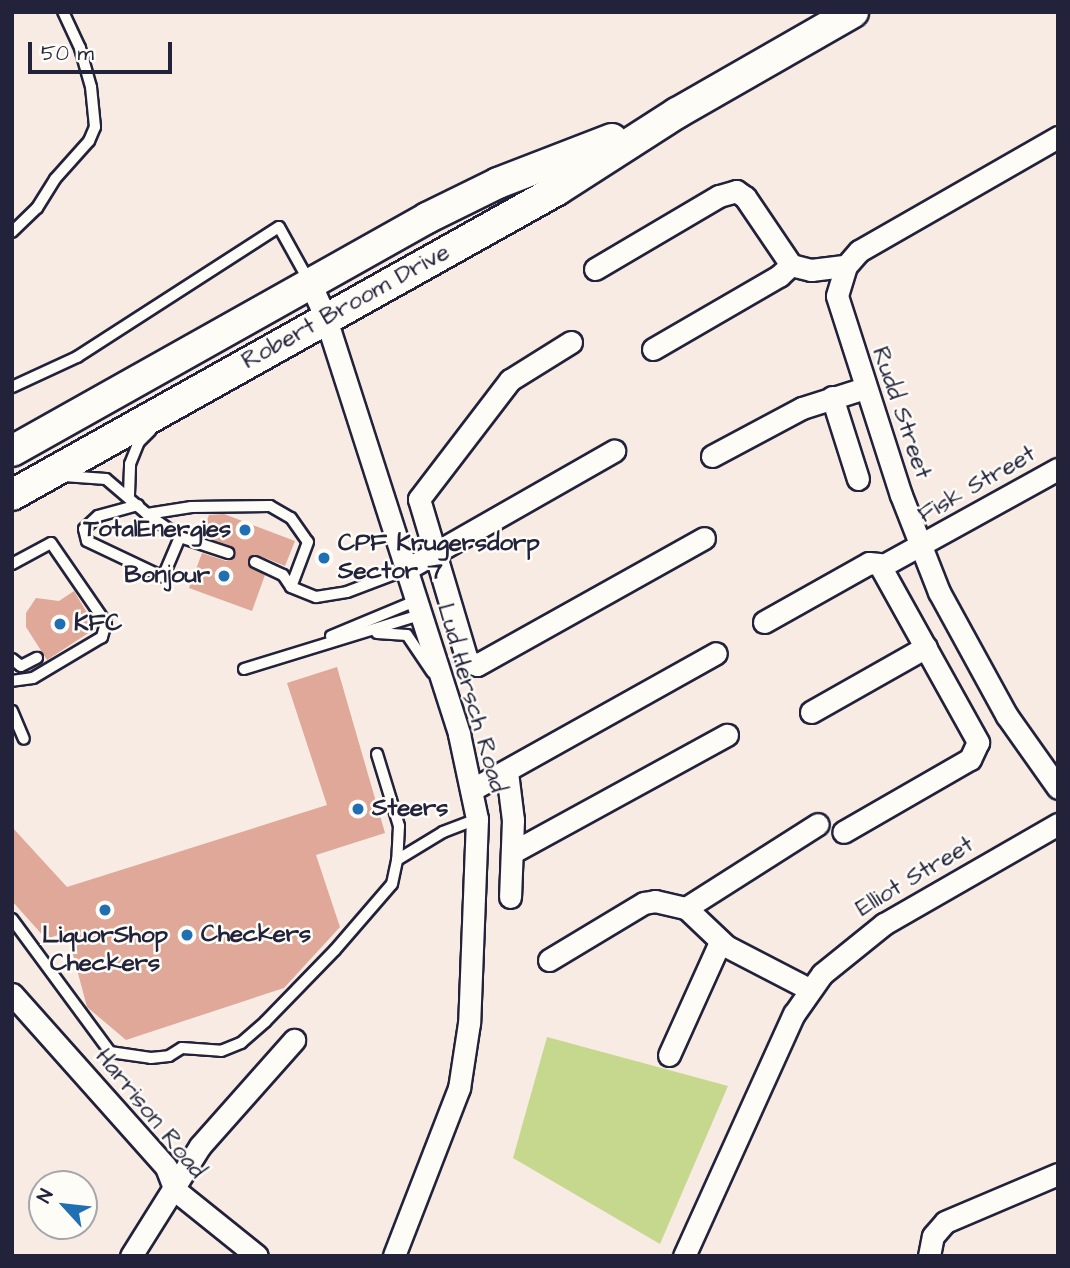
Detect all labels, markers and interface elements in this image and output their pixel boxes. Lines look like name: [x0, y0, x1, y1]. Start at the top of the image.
scale bar: [32, 28, 175, 72]
text: 50 m: [41, 39, 94, 68]
street label: Robert Broom Drive: [237, 238, 455, 376]
street label: Rudd Street: [865, 343, 937, 483]
street label: Fisk Street: [913, 440, 1041, 530]
place label: TotalEnergies: [83, 516, 231, 544]
marker: TotalEnergies: [237, 522, 253, 538]
place label: CPF Krugersdorp Sector 7: [338, 530, 540, 586]
marker: CPF Krugersdorp Sector 7: [316, 550, 332, 566]
place label: Bonjour: [124, 562, 210, 590]
marker: Bonjour: [216, 568, 232, 584]
street label: Lud Hersch Road: [430, 600, 512, 796]
place label: KFC: [74, 610, 122, 638]
marker: KFC: [52, 616, 68, 632]
place label: Steers: [372, 795, 448, 823]
marker: Steers: [350, 801, 366, 817]
street label: Elliot Street: [851, 831, 979, 923]
marker: LiquorShop Checkers: [97, 902, 113, 918]
place label: Checkers: [201, 921, 311, 949]
place label: LiquorShop Checkers: [42, 922, 168, 978]
marker: Checkers: [179, 927, 195, 943]
street label: Harrison Road: [89, 1043, 211, 1185]
north arrow: [28, 1170, 98, 1240]
text: N: [31, 1185, 60, 1208]

